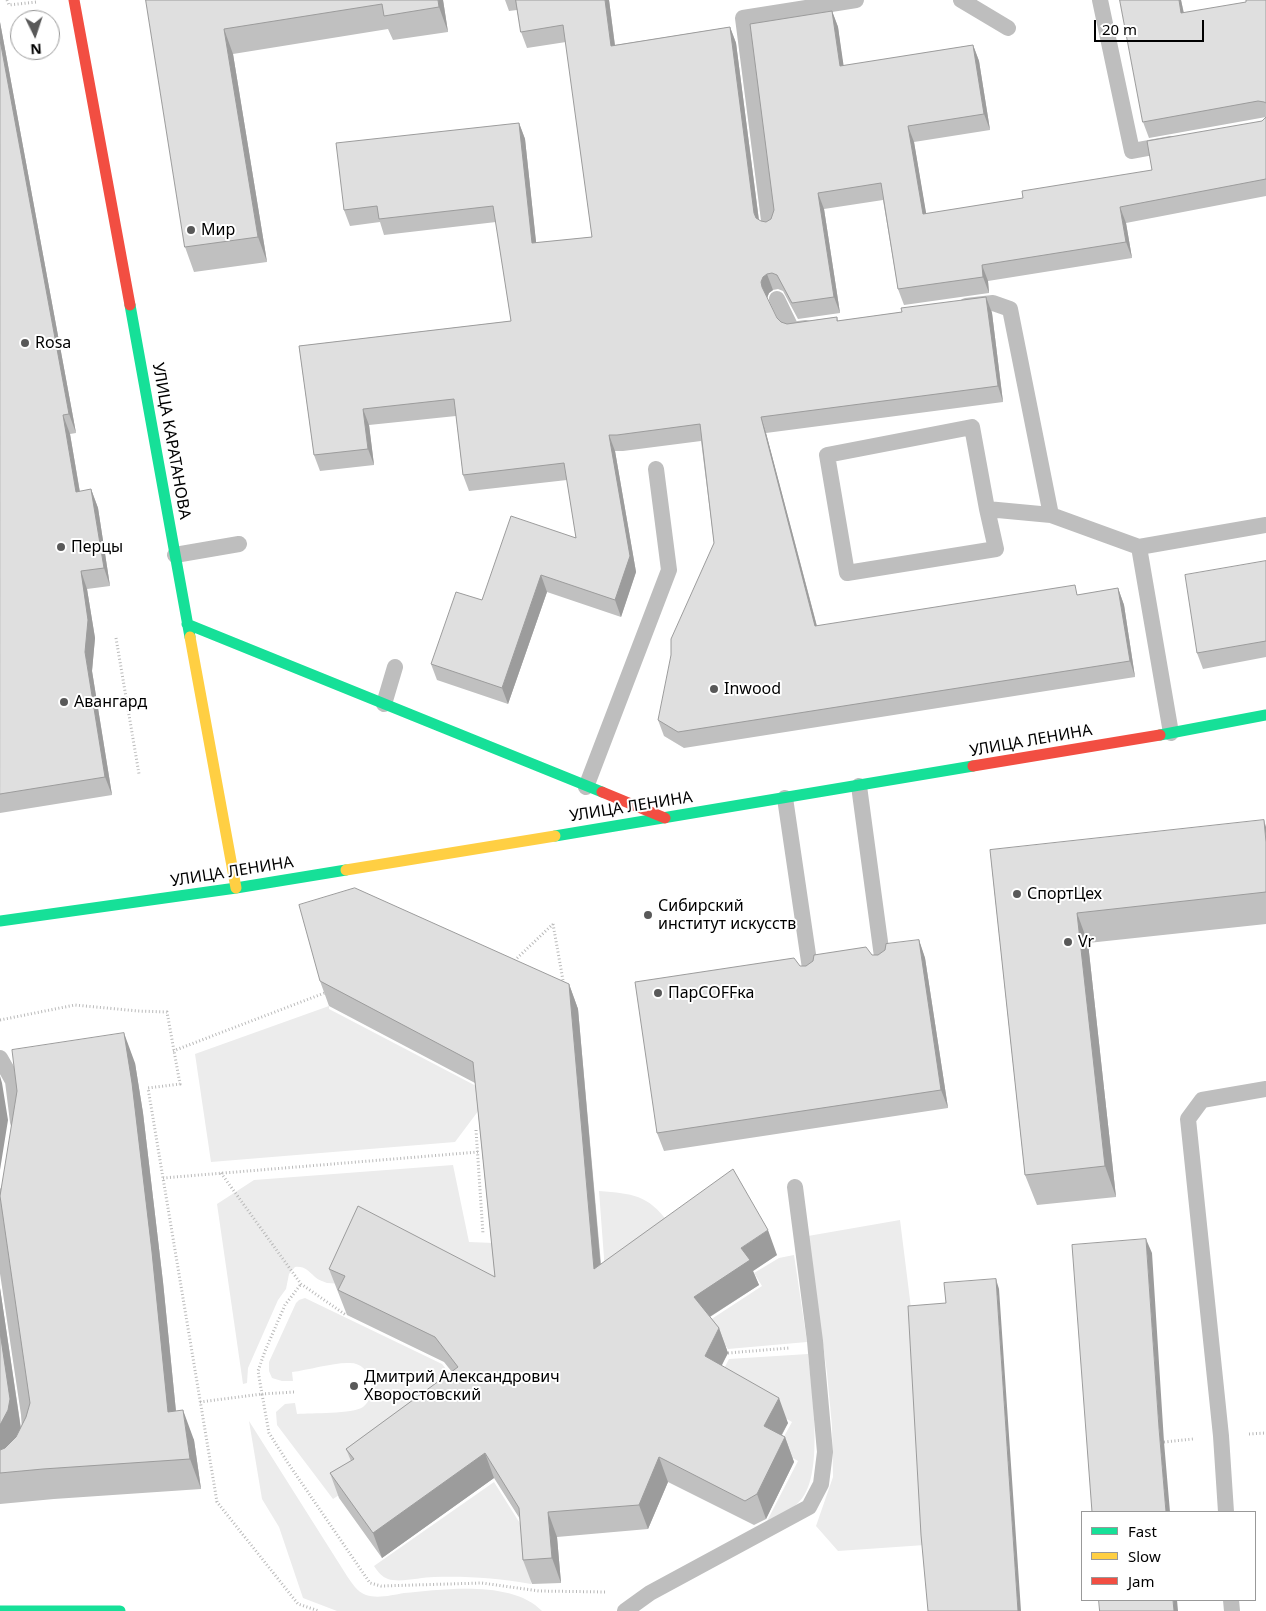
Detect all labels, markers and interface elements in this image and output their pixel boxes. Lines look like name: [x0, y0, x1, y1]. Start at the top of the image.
north arrow: [10, 10, 60, 60]
scale bar: [1096, 10, 1206, 42]
text: 20 m: [1102, 19, 1137, 39]
text: N: [30, 40, 42, 59]
place label: Мир: [201, 220, 235, 240]
marker: Мир: [185, 224, 197, 236]
place label: Rosa: [35, 333, 71, 353]
marker: Rosa: [19, 337, 31, 349]
street label: УЛИЦА КАРАТАНОВА: [148, 361, 194, 521]
place label: Перцы: [71, 537, 123, 557]
marker: Перцы: [55, 541, 67, 553]
place label: Inwood: [724, 679, 781, 699]
marker: Inwood: [708, 683, 720, 695]
place label: Авангард: [74, 692, 147, 712]
marker: Авангард: [58, 696, 70, 708]
street label: УЛИЦА ЛЕНИНА: [968, 721, 1094, 761]
street label: УЛИЦА ЛЕНИНА: [568, 788, 694, 826]
street label: УЛИЦА ЛЕНИНА: [169, 853, 295, 891]
place label: СпортЦех: [1027, 884, 1102, 904]
marker: СпортЦех: [1011, 888, 1023, 900]
place label: Сибирский институт искусств: [658, 896, 796, 934]
marker: Сибирский институт искусств: [642, 909, 654, 921]
place label: Vr: [1078, 932, 1094, 952]
marker: Vr: [1062, 936, 1074, 948]
place label: ПарCOFFка: [668, 983, 754, 1003]
marker: ПарCOFFка: [652, 987, 664, 999]
place label: Дмитрий Александрович Хворостовский: [364, 1367, 560, 1405]
marker: Дмитрий Александрович Хворостовский: [348, 1380, 360, 1392]
legend: [1081, 1511, 1256, 1601]
text: Fast: [1128, 1521, 1157, 1541]
text: Slow: [1128, 1546, 1161, 1566]
text: Jam: [1128, 1571, 1155, 1591]

